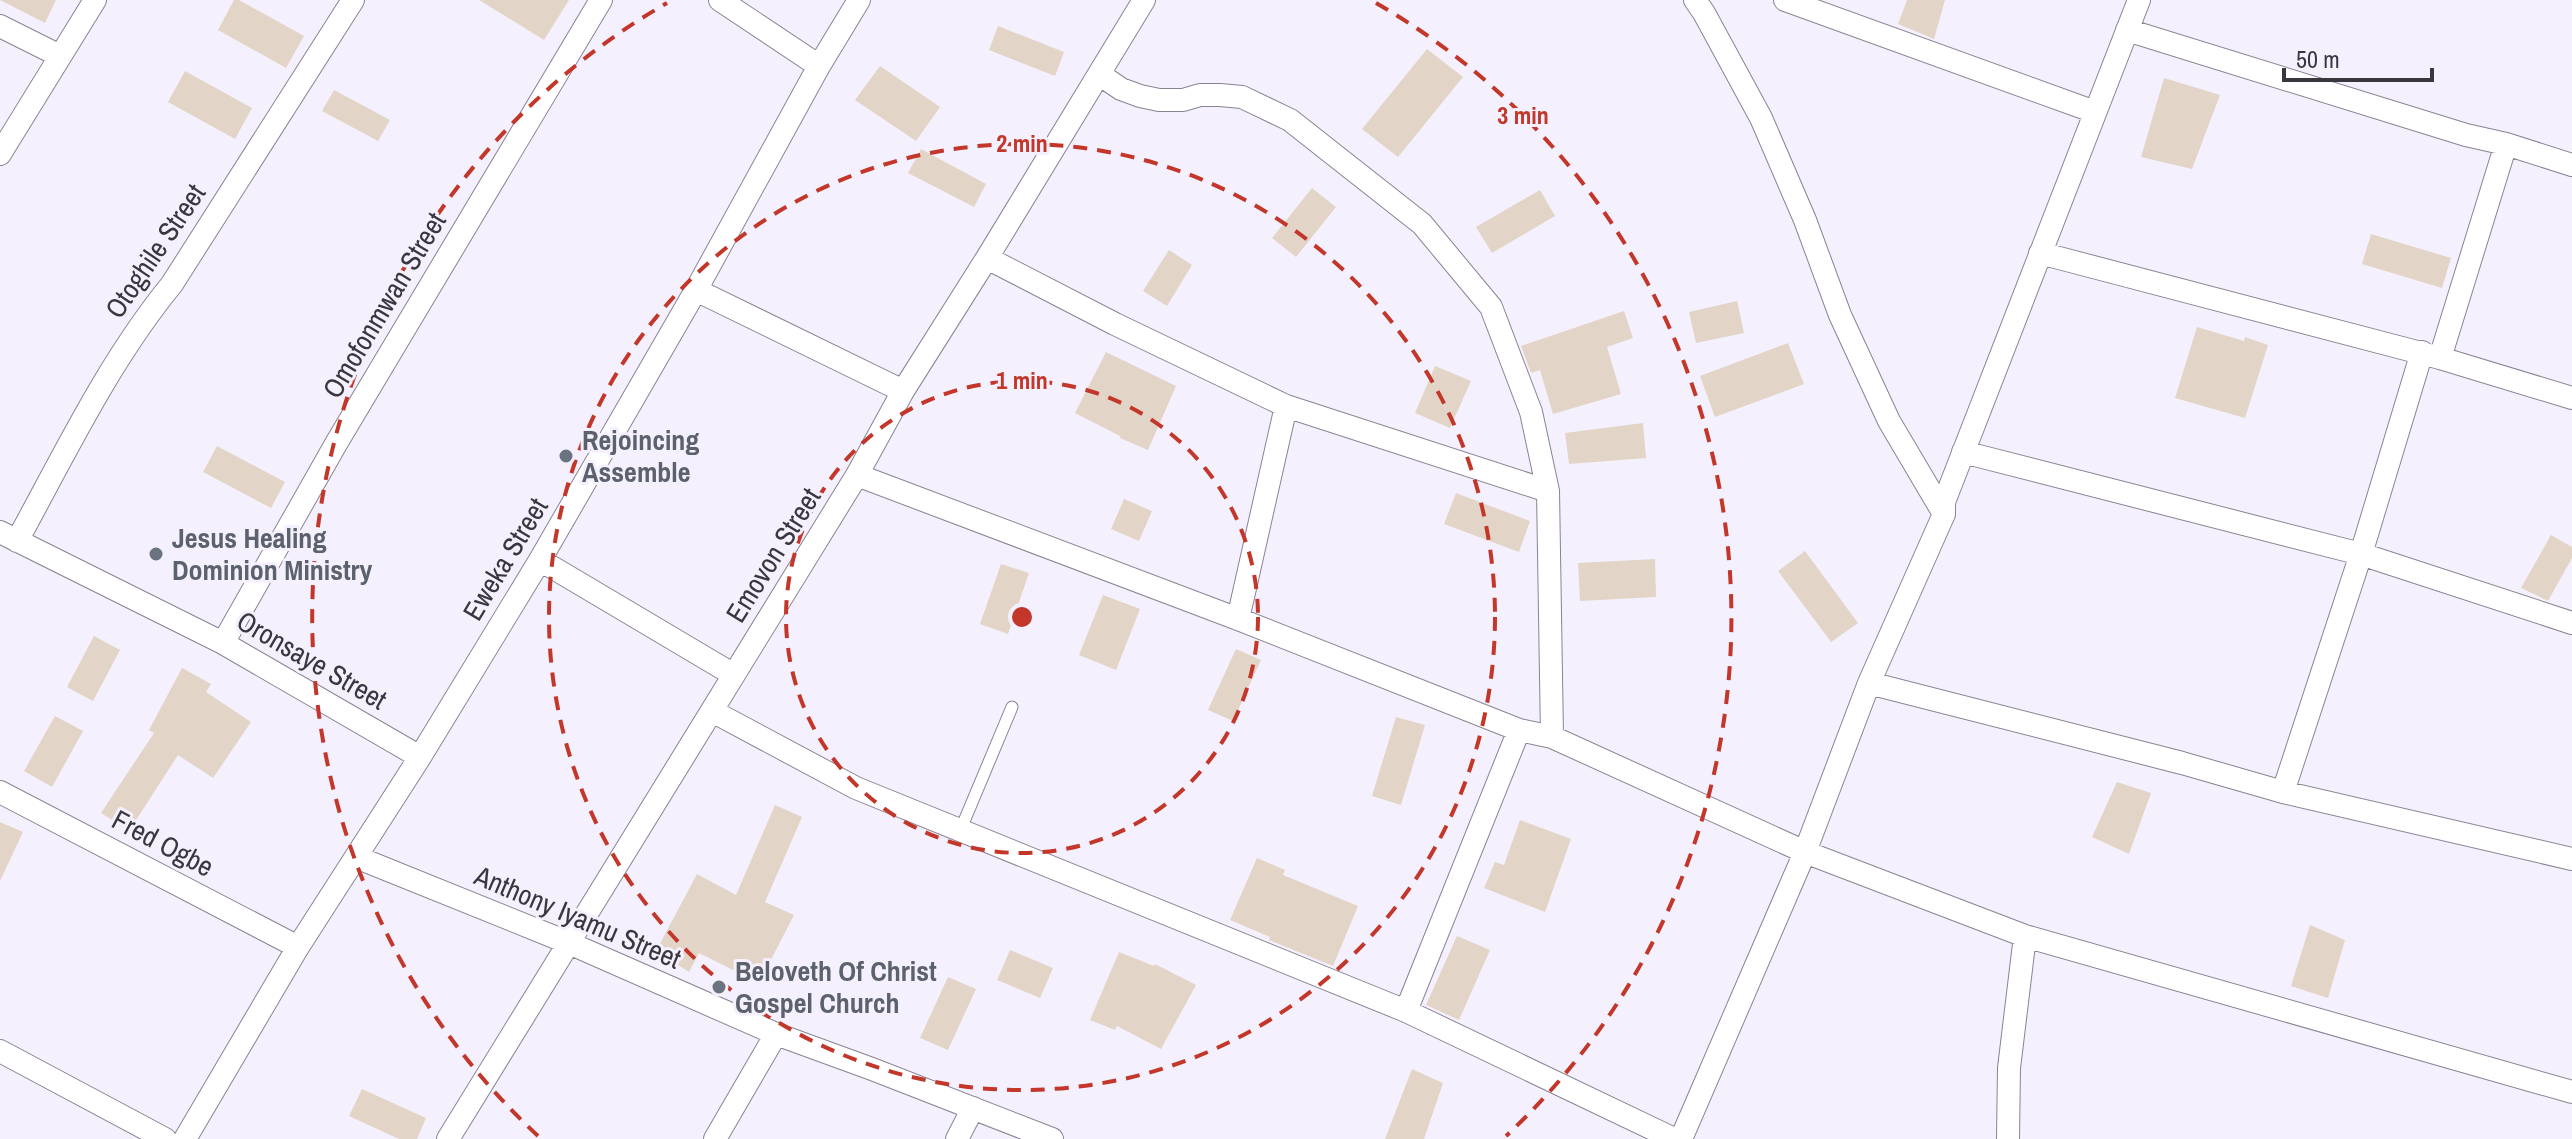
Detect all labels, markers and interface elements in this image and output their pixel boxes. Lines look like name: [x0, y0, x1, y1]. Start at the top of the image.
scale bar: [2284, 32, 2432, 82]
text: 50 m: [2296, 43, 2340, 75]
text: 3 min: [1497, 99, 1549, 131]
text: 2 min: [996, 127, 1048, 159]
street label: Otoghile Street: [96, 176, 214, 326]
street label: Omofonmwan Street: [313, 205, 455, 405]
text: 1 min: [996, 364, 1048, 396]
place label: Rejoincing Assemble: [582, 421, 699, 491]
marker: Rejoincing Assemble: [557, 447, 575, 465]
street label: Emovon Street: [717, 481, 829, 629]
street label: Eweka Street: [454, 491, 556, 627]
place label: Jesus Healing Dominion Ministry: [172, 519, 373, 589]
marker: Jesus Healing Dominion Ministry: [147, 545, 165, 563]
street label: Oronsaye Street: [230, 602, 394, 718]
centre of rings: [1008, 603, 1036, 631]
street label: Fred Ogbe: [106, 800, 220, 886]
street label: Anthony Iyamu Street: [468, 856, 687, 978]
place label: Beloveth Of Christ Gospel Church: [735, 952, 937, 1022]
marker: Beloveth Of Christ Gospel Church: [710, 978, 728, 996]

